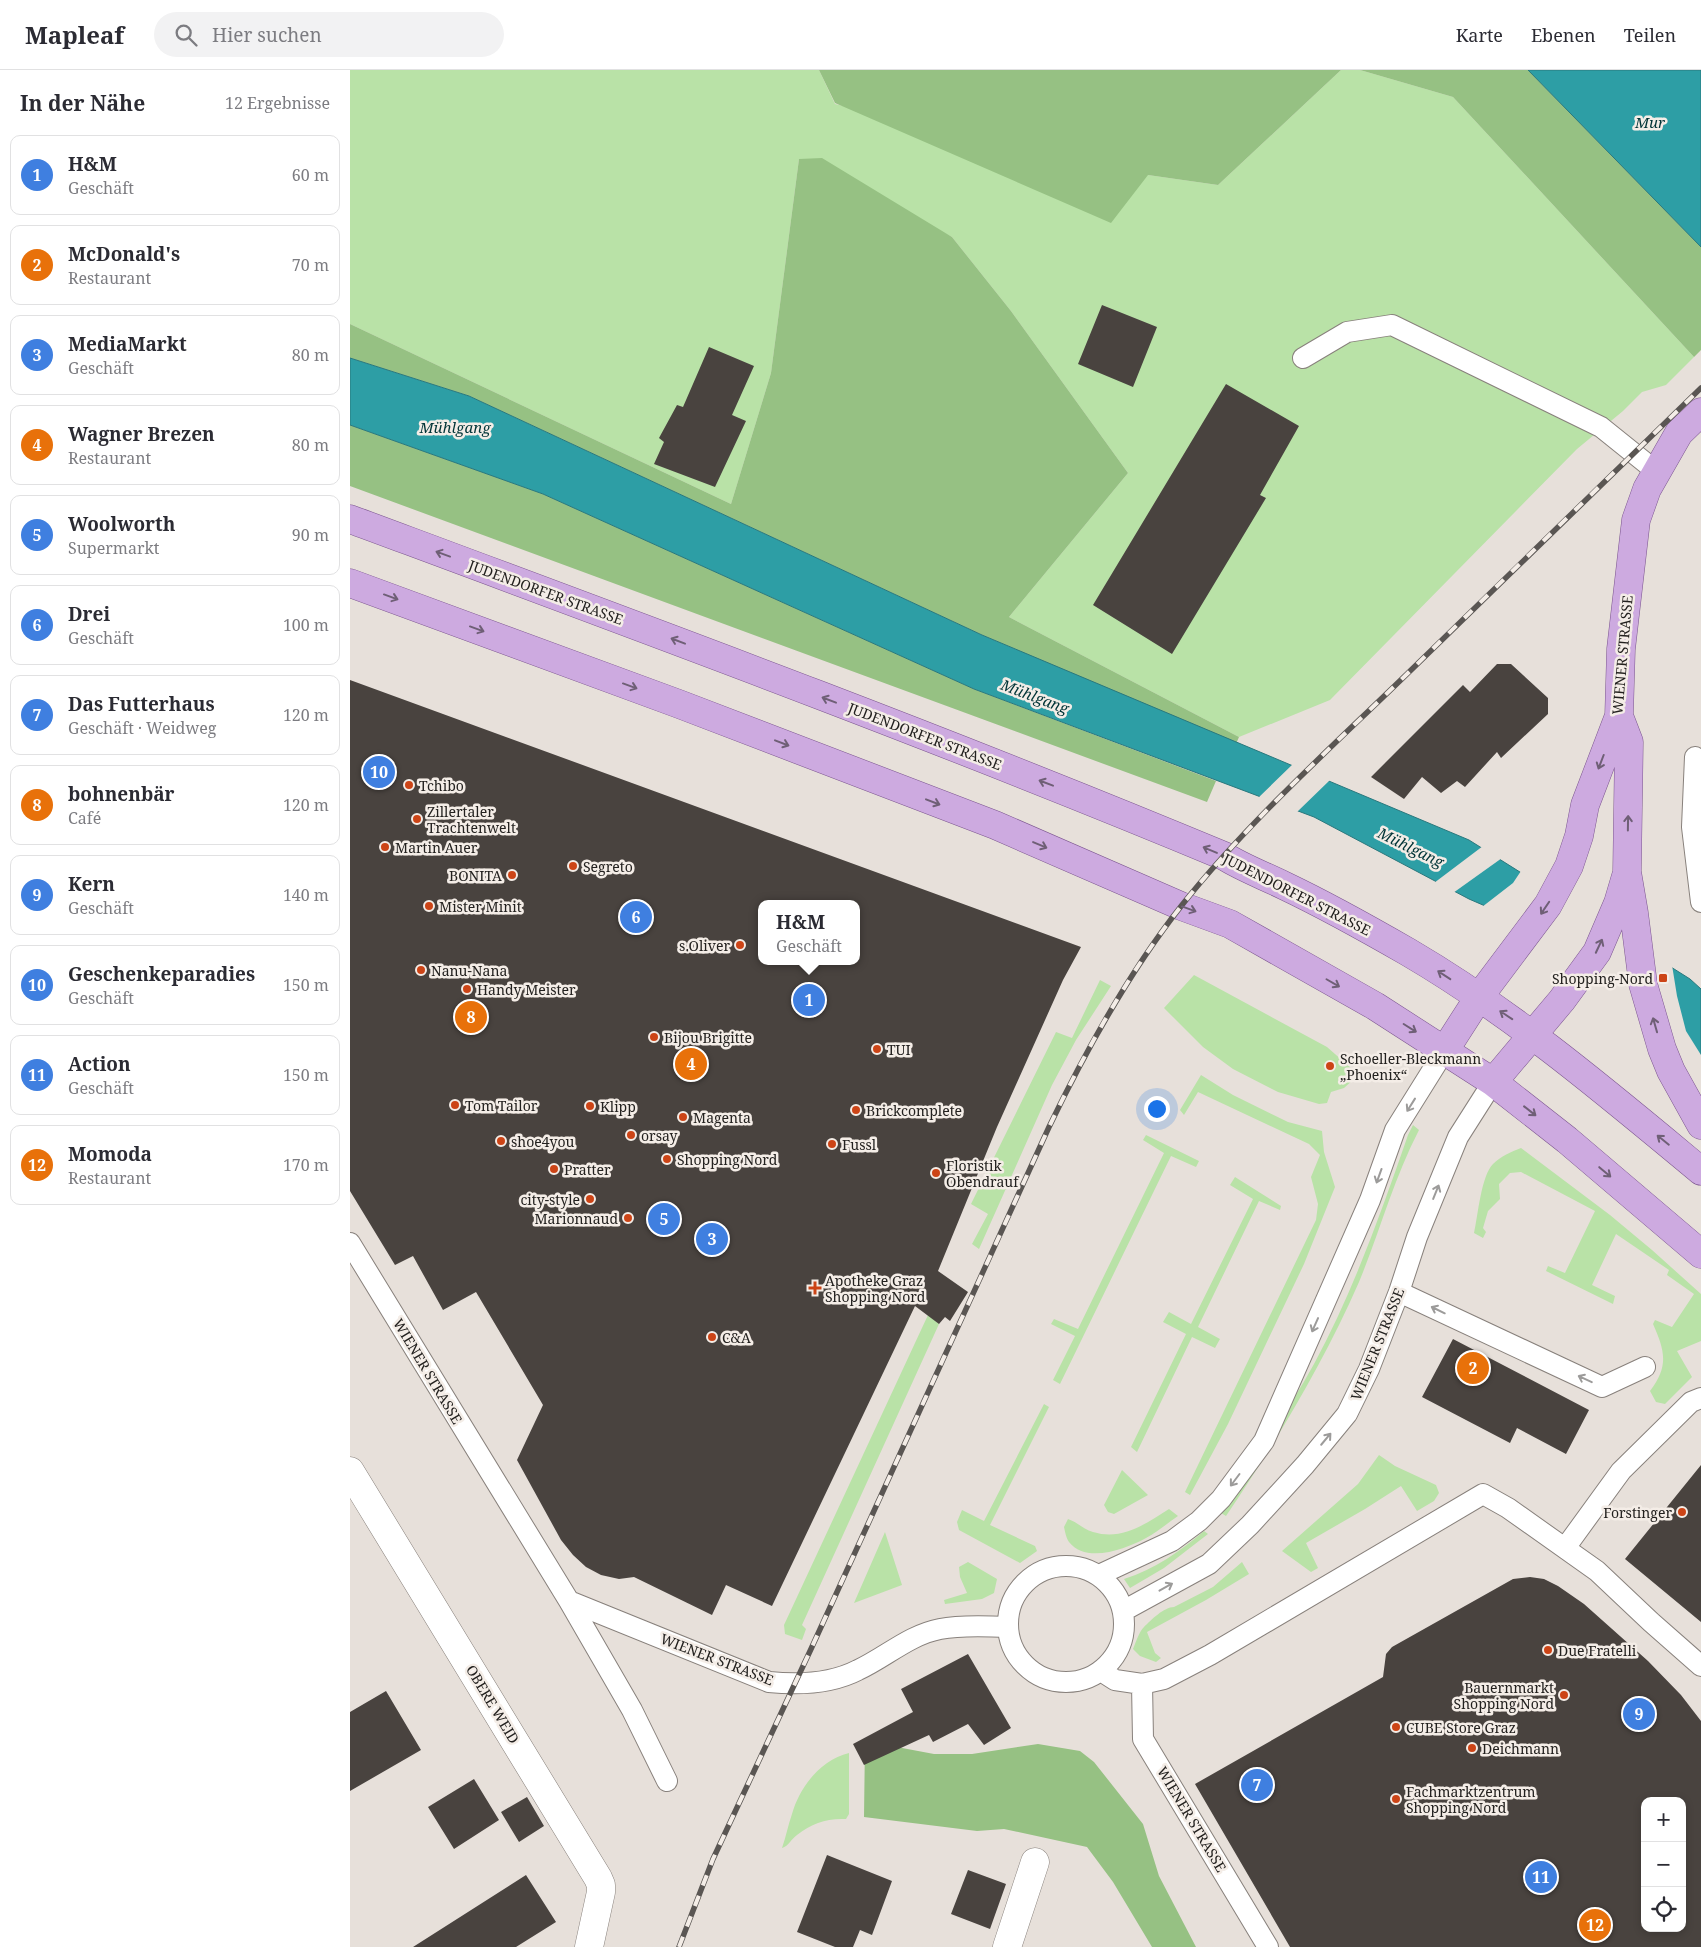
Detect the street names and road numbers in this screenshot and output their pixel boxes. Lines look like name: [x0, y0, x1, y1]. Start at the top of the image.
street label: JUDENDORFER STRASSE: [465, 555, 626, 629]
street label: WIENER STRASSE: [1607, 594, 1637, 715]
street label: JUDENDORFER STRASSE: [845, 698, 1005, 774]
street label: JUDENDORFER STRASSE: [1219, 848, 1374, 940]
street label: WIENER STRASSE: [1346, 1285, 1408, 1403]
street label: WIENER STRASSE: [389, 1315, 467, 1427]
street label: WIENER STRASSE: [658, 1629, 777, 1689]
street label: OBERE WEID: [462, 1661, 524, 1747]
street label: WIENER STRASSE: [1153, 1763, 1231, 1875]

